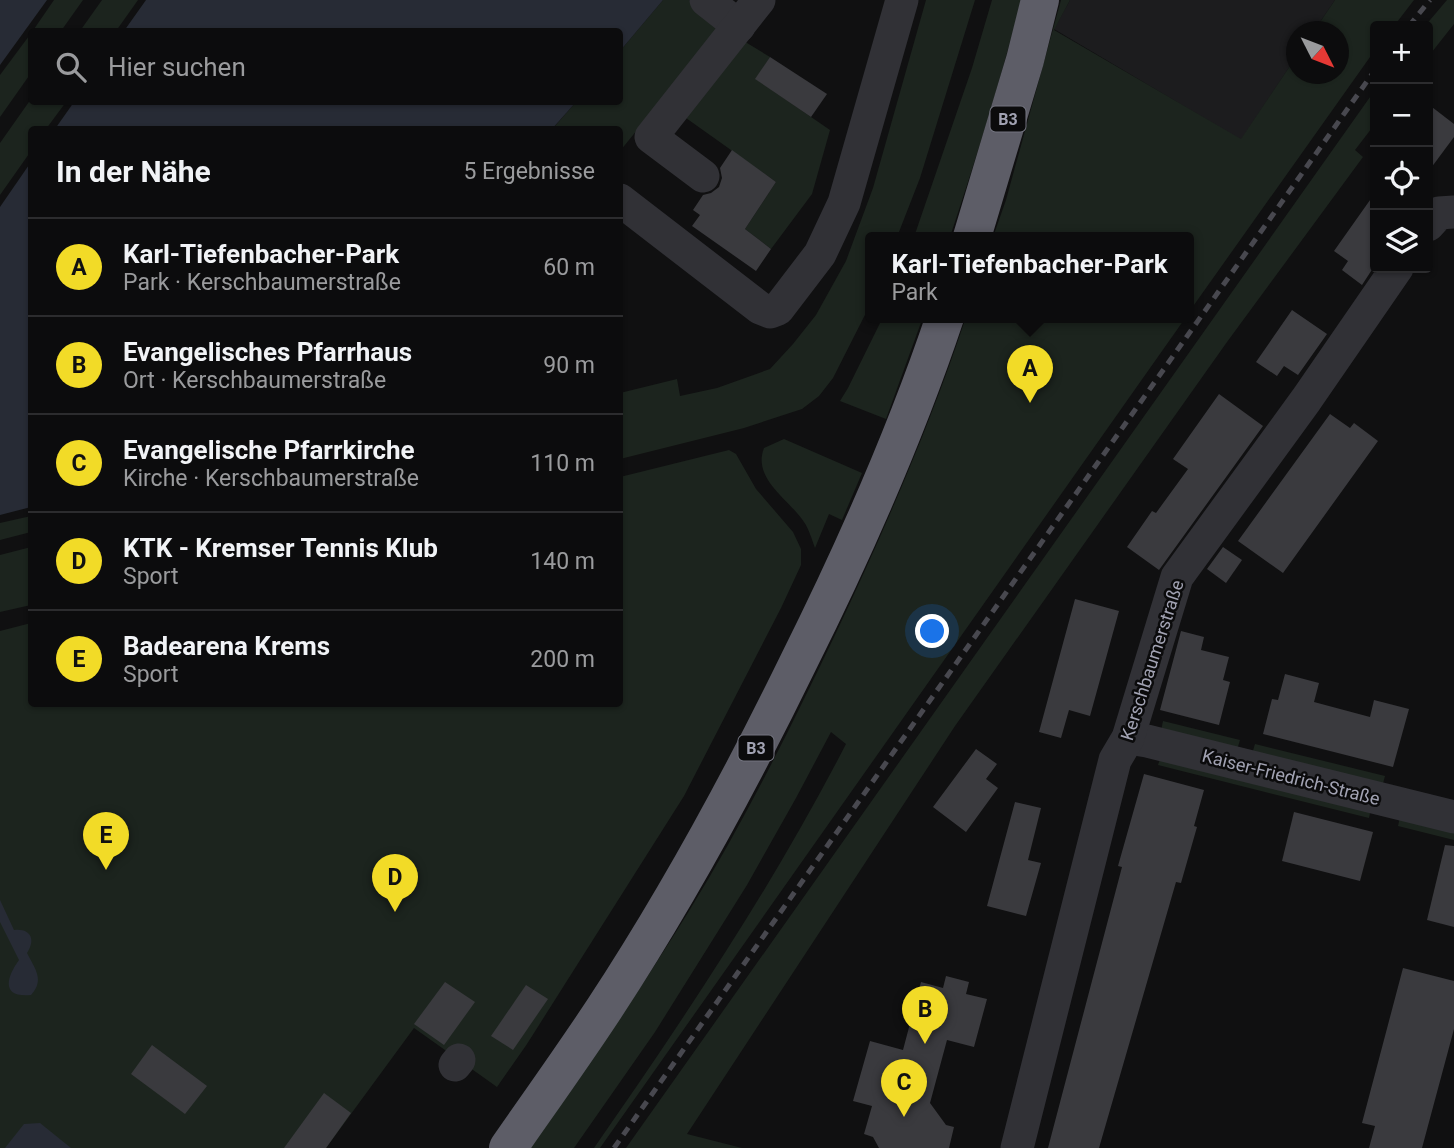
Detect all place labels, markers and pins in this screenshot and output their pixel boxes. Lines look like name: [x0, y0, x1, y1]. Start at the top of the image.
pin: A: [1007, 345, 1053, 403]
pin: E: [83, 812, 129, 870]
pin: D: [372, 854, 418, 912]
pin: B: [902, 986, 948, 1044]
pin: C: [881, 1059, 927, 1117]

